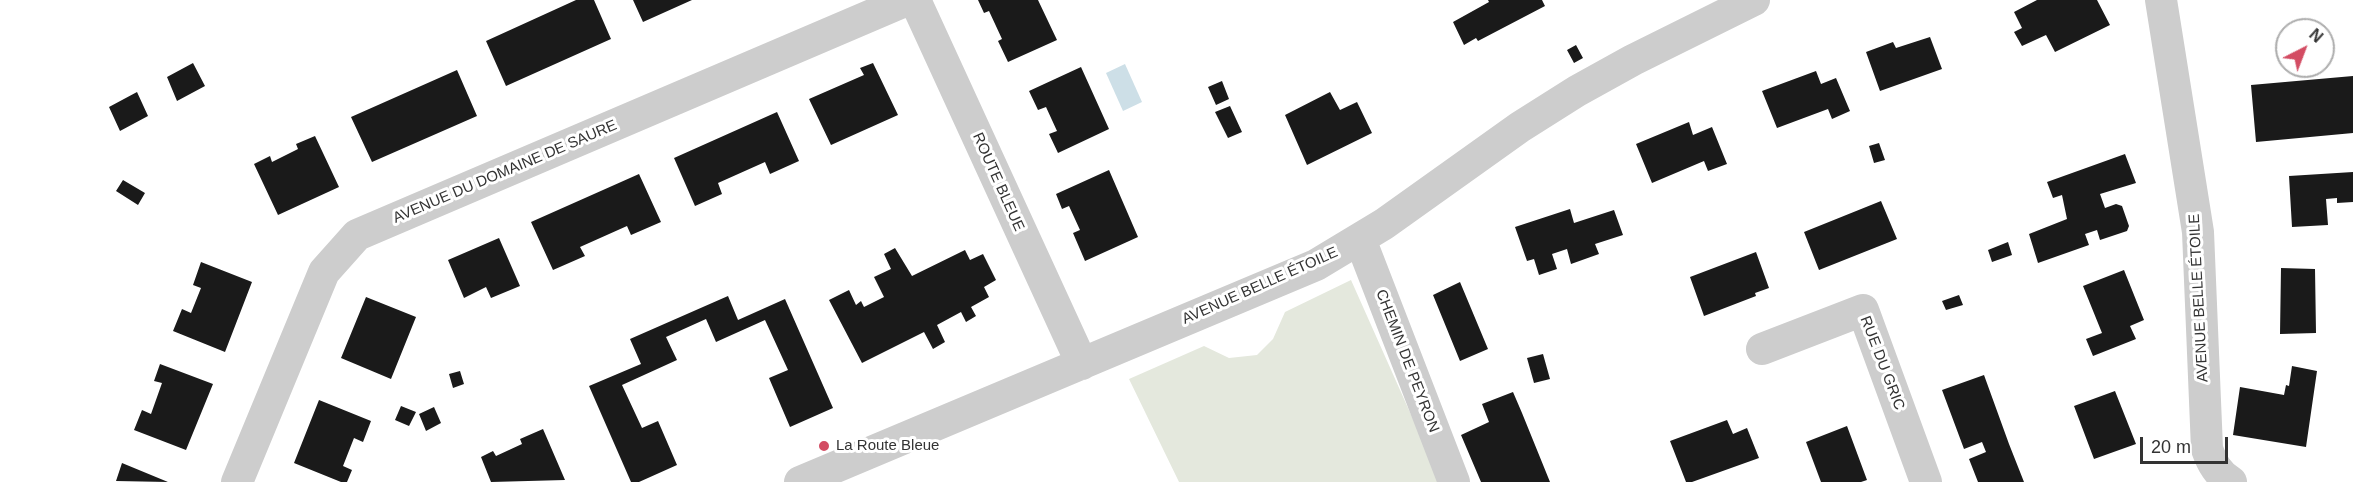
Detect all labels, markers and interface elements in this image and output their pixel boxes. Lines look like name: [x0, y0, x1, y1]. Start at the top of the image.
north arrow: [2275, 18, 2335, 78]
text: N: [2306, 26, 2326, 46]
street label: AVENUE DU DOMAINE DE SAURE: [390, 117, 620, 227]
street label: ROUTE BLEUE: [968, 130, 1028, 234]
street label: AVENUE BELLE ÉTOILE: [2186, 213, 2212, 383]
street label: AVENUE BELLE ÉTOILE: [1179, 243, 1341, 329]
street label: CHEMIN DE PEYRON: [1371, 287, 1443, 435]
street label: RUE DU GRIC: [1856, 313, 1908, 413]
scale bar: [2143, 425, 2232, 463]
place label: La Route Bleue: [836, 437, 939, 455]
text: 20 m: [2151, 437, 2191, 457]
marker: La Route Bleue: [817, 439, 831, 453]

